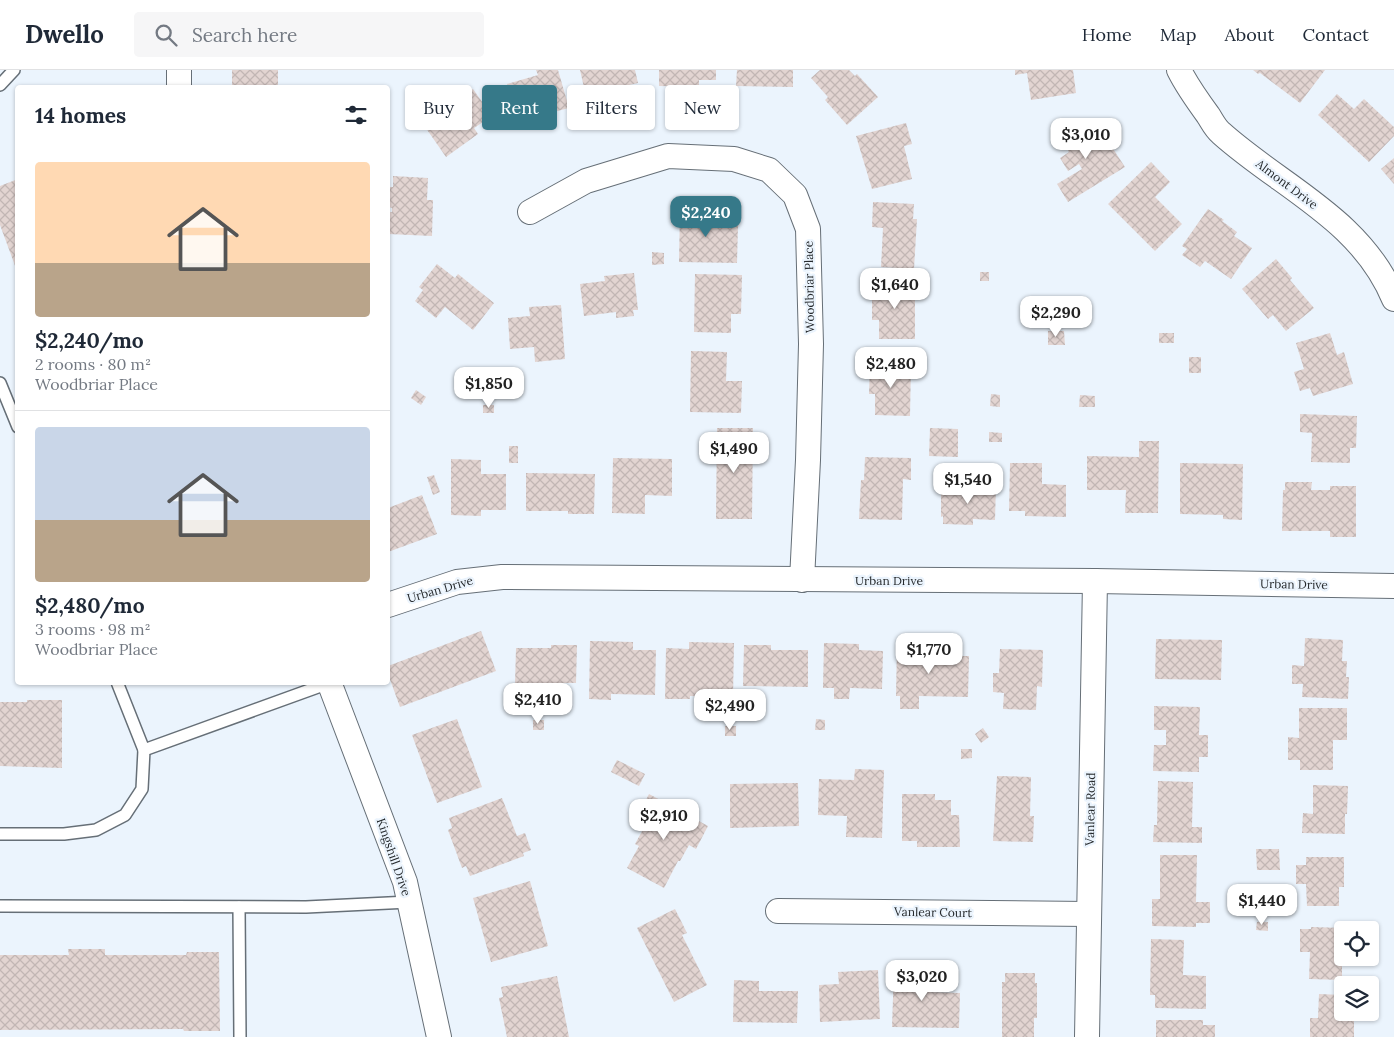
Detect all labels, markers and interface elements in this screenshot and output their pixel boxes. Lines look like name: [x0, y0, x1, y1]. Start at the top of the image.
search box: [134, 12, 484, 57]
text: Dwello: [25, 19, 104, 50]
icon: search: [152, 21, 180, 49]
text: Search here: [192, 23, 297, 47]
text: Home: [1082, 23, 1132, 46]
text: Map: [1160, 23, 1196, 46]
text: About: [1224, 23, 1274, 46]
text: Contact: [1302, 23, 1369, 46]
chip: Buy: [405, 85, 472, 130]
chip: Rent: [482, 85, 557, 130]
chip: Filters: [567, 85, 655, 130]
chip: New: [665, 85, 739, 130]
icon: filters: [342, 101, 370, 129]
text: 14 homes: [35, 102, 126, 129]
pin: $3,010: [1045, 118, 1127, 160]
text: $3,010: [1062, 124, 1110, 144]
street label: Almont Drive: [1252, 155, 1321, 212]
icon: home: [158, 194, 248, 284]
pin: $2,240: [665, 196, 747, 238]
text: $2,240: [681, 202, 731, 222]
street label: Woodbriar Place: [801, 240, 817, 333]
pin: $1,640: [854, 268, 936, 310]
text: $1,640: [871, 274, 919, 294]
pin: $2,290: [1015, 296, 1097, 338]
text: $2,290: [1031, 302, 1081, 322]
text: $2,240/mo: [35, 327, 144, 354]
pin: $2,480: [850, 346, 932, 389]
text: $2,480: [866, 353, 916, 373]
text: 2 rooms · 80 m²: [35, 354, 151, 374]
pin: $1,850: [448, 366, 530, 409]
text: $1,850: [465, 373, 513, 393]
text: Woodbriar Place: [35, 374, 158, 394]
pin: $1,490: [693, 432, 775, 474]
text: $1,490: [710, 438, 758, 458]
icon: home: [158, 460, 248, 550]
pin: $1,540: [927, 462, 1009, 505]
text: $1,540: [944, 469, 992, 489]
street label: Urban Drive: [405, 572, 475, 606]
street label: Urban Drive: [855, 573, 923, 588]
street label: Urban Drive: [1260, 576, 1329, 592]
text: $2,480/mo: [35, 592, 145, 619]
text: 3 rooms · 98 m²: [35, 619, 151, 639]
pin: $1,770: [888, 632, 970, 675]
text: Woodbriar Place: [35, 639, 158, 659]
text: $1,770: [907, 639, 951, 659]
pin: $2,410: [497, 682, 579, 725]
pin: $2,490: [689, 688, 771, 731]
text: $2,410: [514, 689, 562, 709]
text: $2,490: [705, 695, 755, 715]
street label: Vanlear Road: [1082, 772, 1098, 847]
pin: $2,910: [623, 798, 705, 841]
text: $2,910: [640, 805, 688, 825]
street label: Kingshill Drive: [374, 816, 414, 898]
pin: $1,440: [1221, 884, 1303, 926]
text: $1,440: [1238, 890, 1286, 910]
street label: Vanlear Court: [893, 904, 972, 920]
map controls: [1334, 921, 1379, 1021]
button: locate: [1334, 921, 1379, 966]
pin: $3,020: [881, 960, 963, 1002]
text: $3,020: [896, 966, 948, 986]
button: layers: [1334, 976, 1379, 1021]

